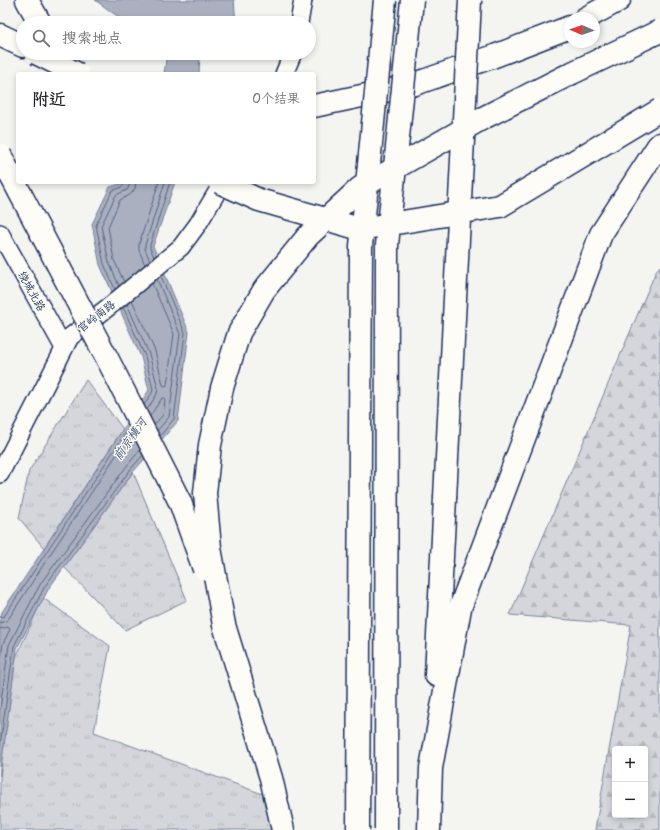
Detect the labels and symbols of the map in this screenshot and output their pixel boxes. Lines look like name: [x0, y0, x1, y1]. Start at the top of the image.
north arrow: [564, 12, 600, 48]
street label: 绕城北路: [14, 268, 49, 314]
street label: 官岭南路: [74, 297, 118, 336]
water label: 前京横河: [110, 413, 151, 463]

